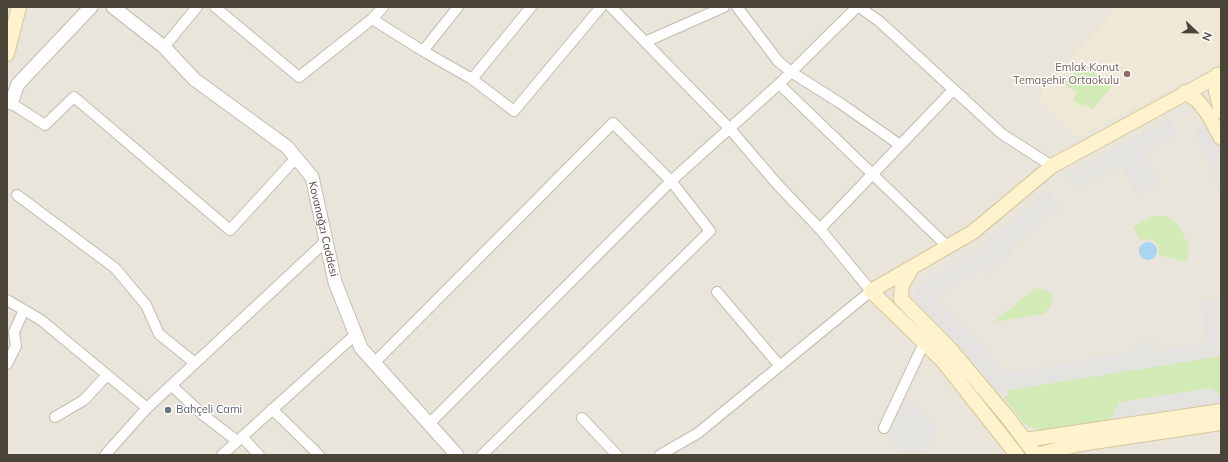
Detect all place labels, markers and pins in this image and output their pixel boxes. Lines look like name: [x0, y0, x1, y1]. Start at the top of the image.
place label: Emlak Konut Temaşehir Ortaokulu: [1013, 61, 1119, 87]
marker: Emlak Konut Temaşehir Ortaokulu: [1122, 69, 1132, 79]
place label: Bahçeli Cami: [176, 403, 242, 417]
marker: Bahçeli Cami: [163, 405, 173, 415]

